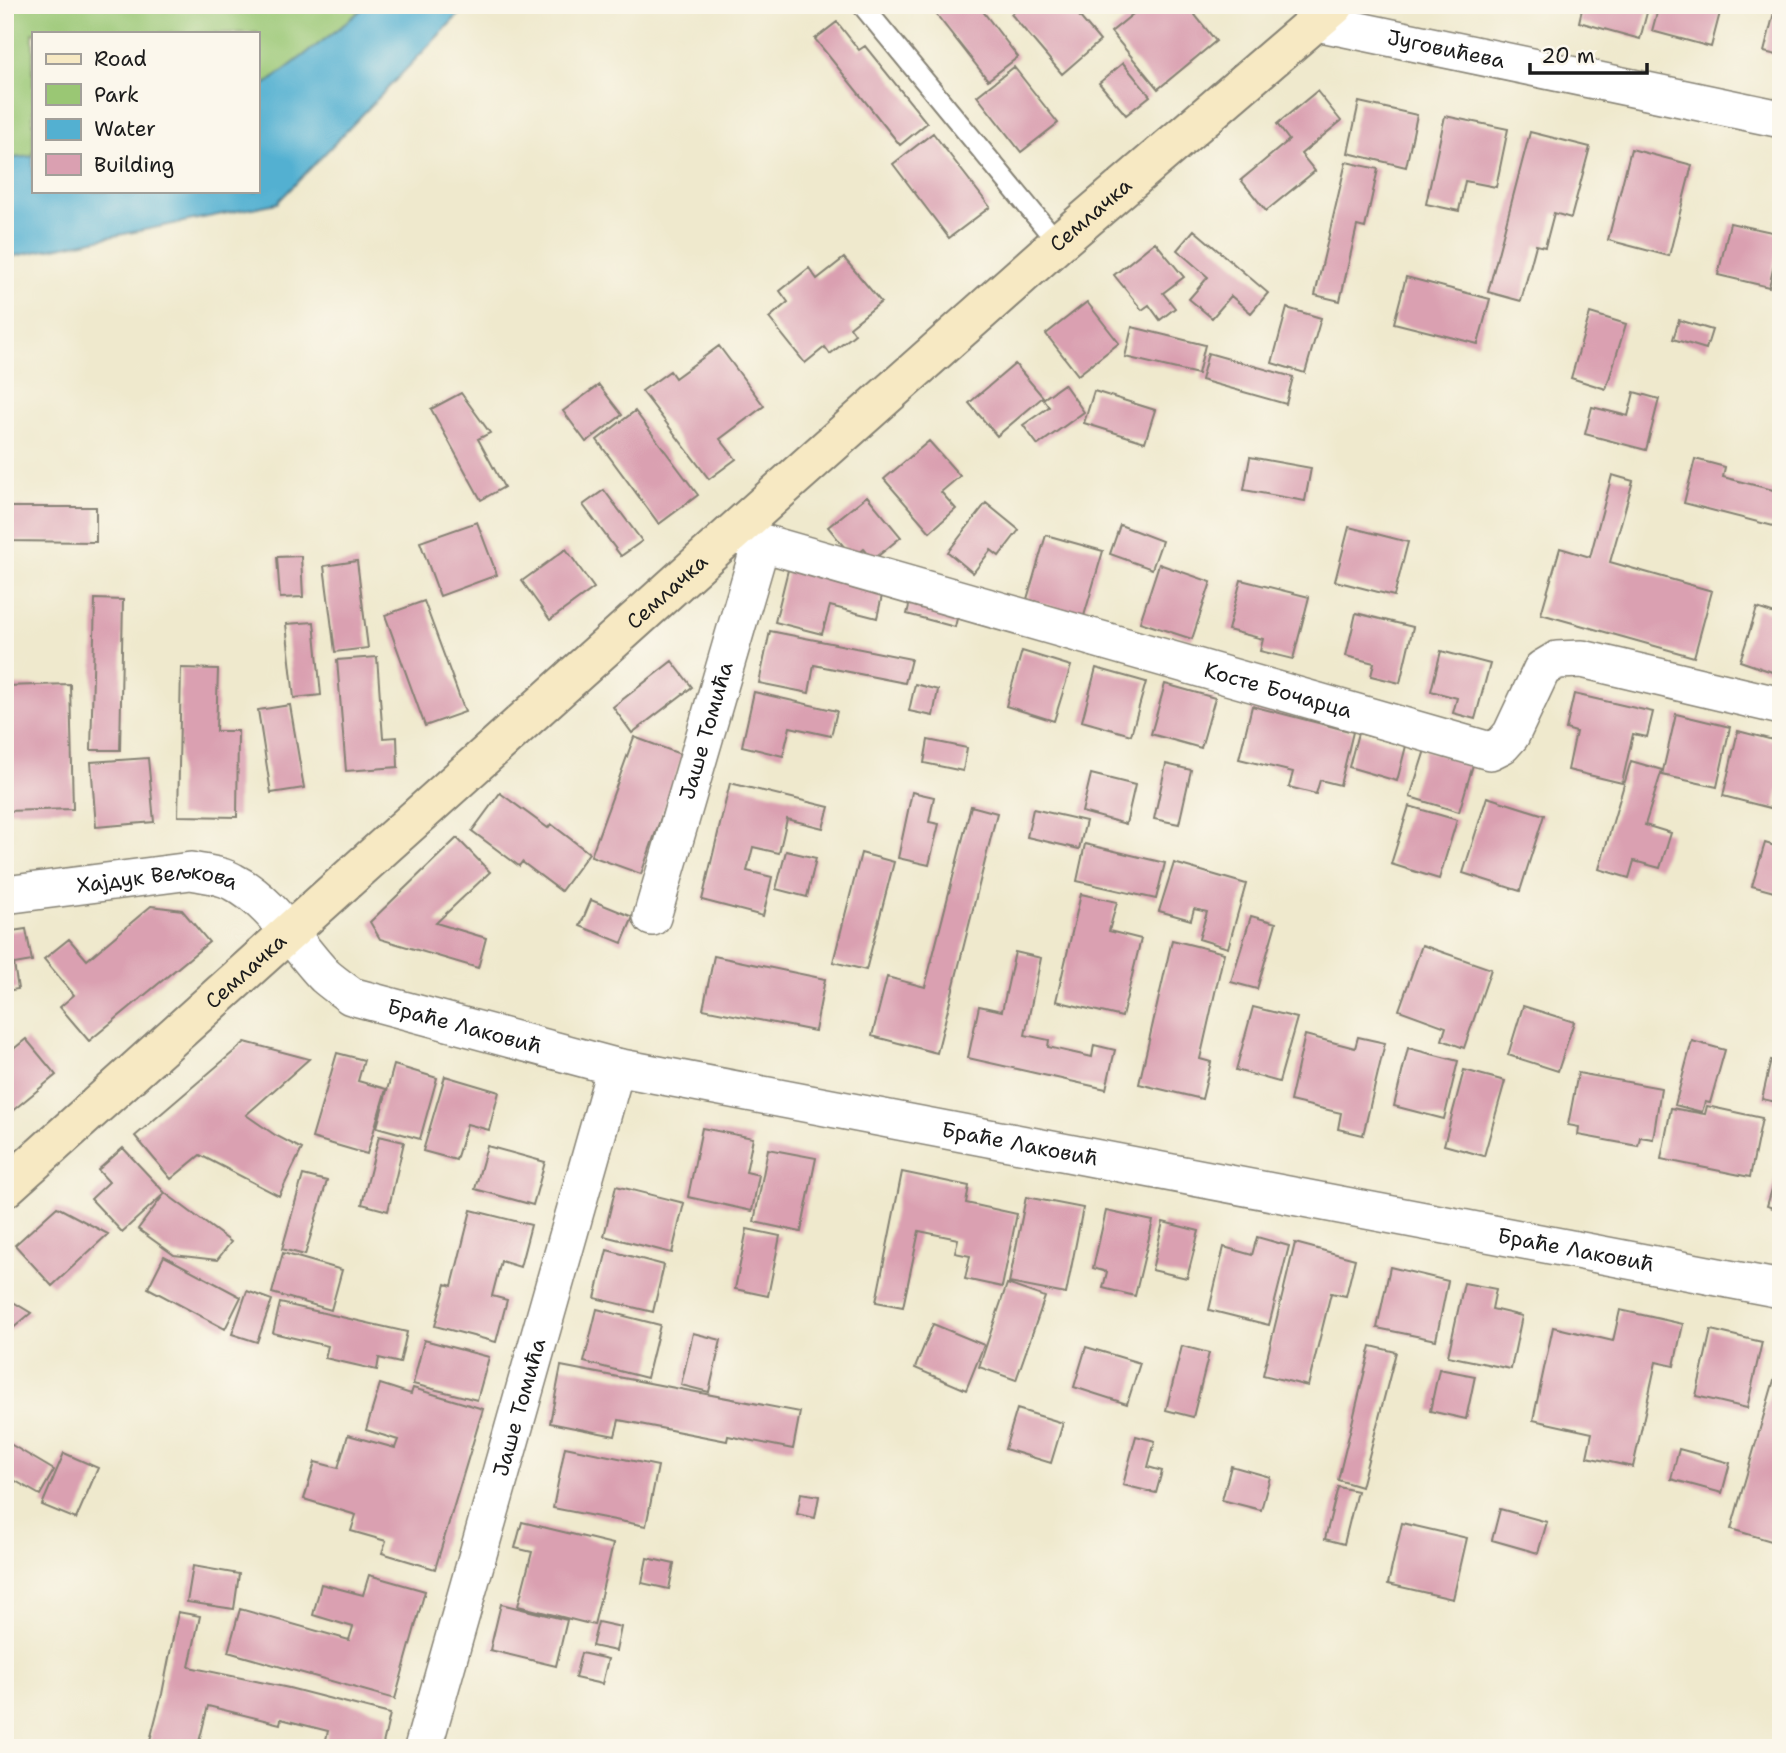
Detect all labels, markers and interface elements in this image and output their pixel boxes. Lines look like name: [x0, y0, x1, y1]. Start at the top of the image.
street label: Југовићева: [1385, 23, 1507, 75]
legend: [32, 32, 259, 192]
scale bar: [1530, 32, 1648, 76]
text: 20 m: [1541, 42, 1595, 70]
text: Road: [94, 45, 147, 73]
text: Park: [94, 81, 139, 109]
text: Water: [94, 115, 156, 143]
text: Building: [94, 151, 174, 179]
street label: Семлачка: [1043, 172, 1138, 258]
street label: Семлачка: [620, 548, 714, 636]
street label: Косте Бочарца: [1201, 656, 1355, 725]
street label: Јаше Томића: [673, 659, 740, 803]
street label: Хајдук Вељкова: [75, 857, 243, 900]
street label: Семлачка: [199, 927, 292, 1015]
street label: Браће Лаковић: [384, 992, 545, 1061]
street label: Браће Лаковић: [939, 1115, 1101, 1173]
street label: Браће Лаковић: [1495, 1221, 1657, 1279]
street label: Јаше Томића: [487, 1335, 552, 1480]

